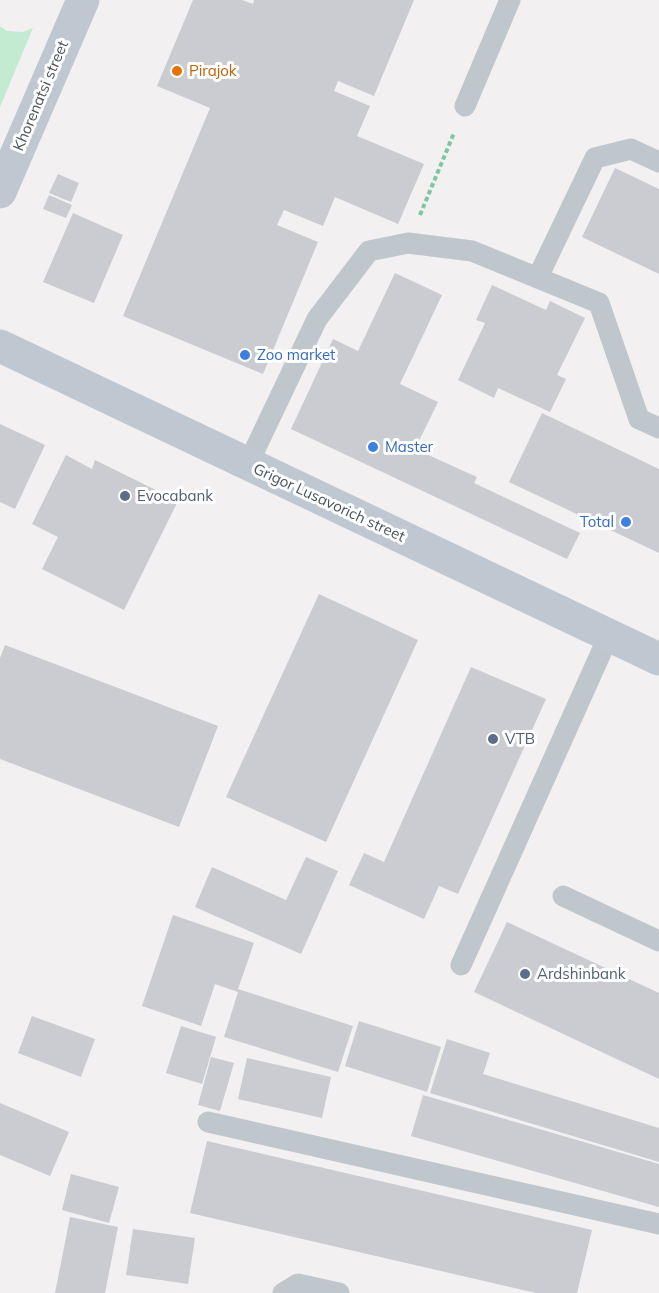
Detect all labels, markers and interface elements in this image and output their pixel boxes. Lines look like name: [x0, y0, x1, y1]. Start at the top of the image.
street label: Khorenatsi street: [10, 38, 72, 154]
place label: Pirajok: [189, 62, 237, 80]
marker: Pirajok: [170, 64, 184, 78]
place label: Zoo market: [257, 346, 335, 364]
marker: Zoo market: [238, 348, 252, 362]
place label: Master: [385, 438, 433, 456]
marker: Master: [366, 440, 380, 454]
street label: Grigor Lusavorich street: [250, 460, 408, 546]
place label: Evocabank: [137, 487, 213, 505]
marker: Evocabank: [118, 489, 132, 503]
place label: Total: [580, 513, 614, 531]
marker: Total: [619, 515, 633, 529]
place label: VTB: [505, 730, 535, 748]
marker: VTB: [486, 732, 500, 746]
place label: Ardshinbank: [537, 965, 625, 983]
marker: Ardshinbank: [518, 967, 532, 981]

